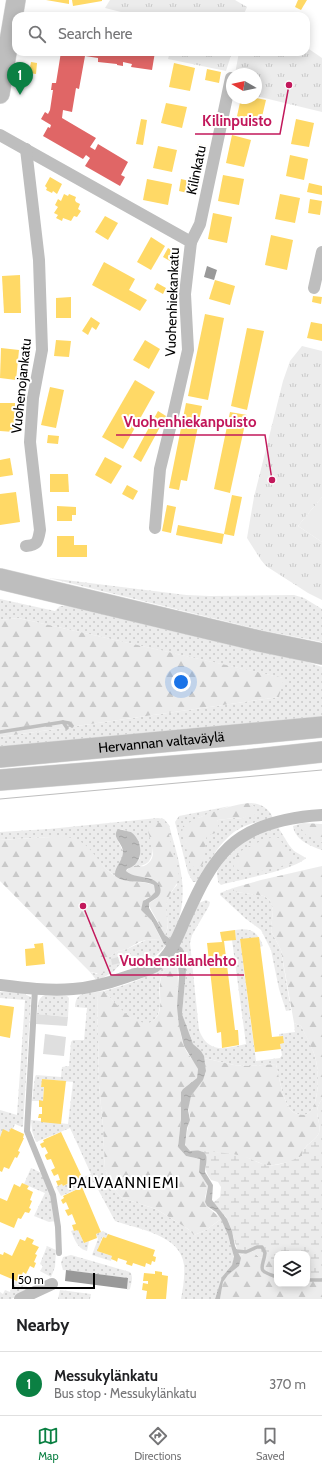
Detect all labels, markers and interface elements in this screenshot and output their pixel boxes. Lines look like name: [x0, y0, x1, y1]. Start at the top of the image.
search box: [12, 12, 310, 56]
icon: search: [26, 23, 48, 45]
text: Search here: [58, 25, 133, 43]
pin: 1: [7, 62, 33, 95]
north arrow: [226, 68, 262, 104]
callout: Kilinpuisto: [195, 107, 280, 134]
text: Kilinpuisto: [202, 112, 272, 130]
street label: Kilinkatu: [182, 144, 210, 196]
street label: Vuohenhiekankatu: [161, 247, 183, 357]
street label: Vuohenojankatu: [7, 337, 35, 435]
callout: Vuohenhiekanpuisto: [116, 408, 265, 435]
text: Vuohenhiekanpuisto: [124, 413, 257, 431]
your location: [171, 672, 191, 692]
street label: Hervannan valtaväylä: [97, 727, 225, 757]
callout: Vuohensillanlehto: [111, 948, 244, 975]
text: Vuohensillanlehto: [120, 952, 237, 970]
district label: PALVAANNIEMI: [68, 1174, 180, 1192]
map controls: [274, 1251, 310, 1287]
button: layers: [274, 1251, 310, 1287]
scale bar: [12, 1271, 95, 1290]
text: 50 m: [18, 1273, 44, 1287]
text: Nearby: [16, 1315, 69, 1335]
text: Messukylänkatu: [54, 1367, 158, 1385]
text: 1: [27, 1376, 31, 1392]
text: 370 m: [269, 1376, 306, 1392]
text: Bus stop · Messukylänkatu: [54, 1385, 197, 1401]
tab: Map: [37, 1425, 59, 1463]
tab: Directions: [134, 1425, 181, 1463]
tab: Saved: [256, 1425, 285, 1463]

